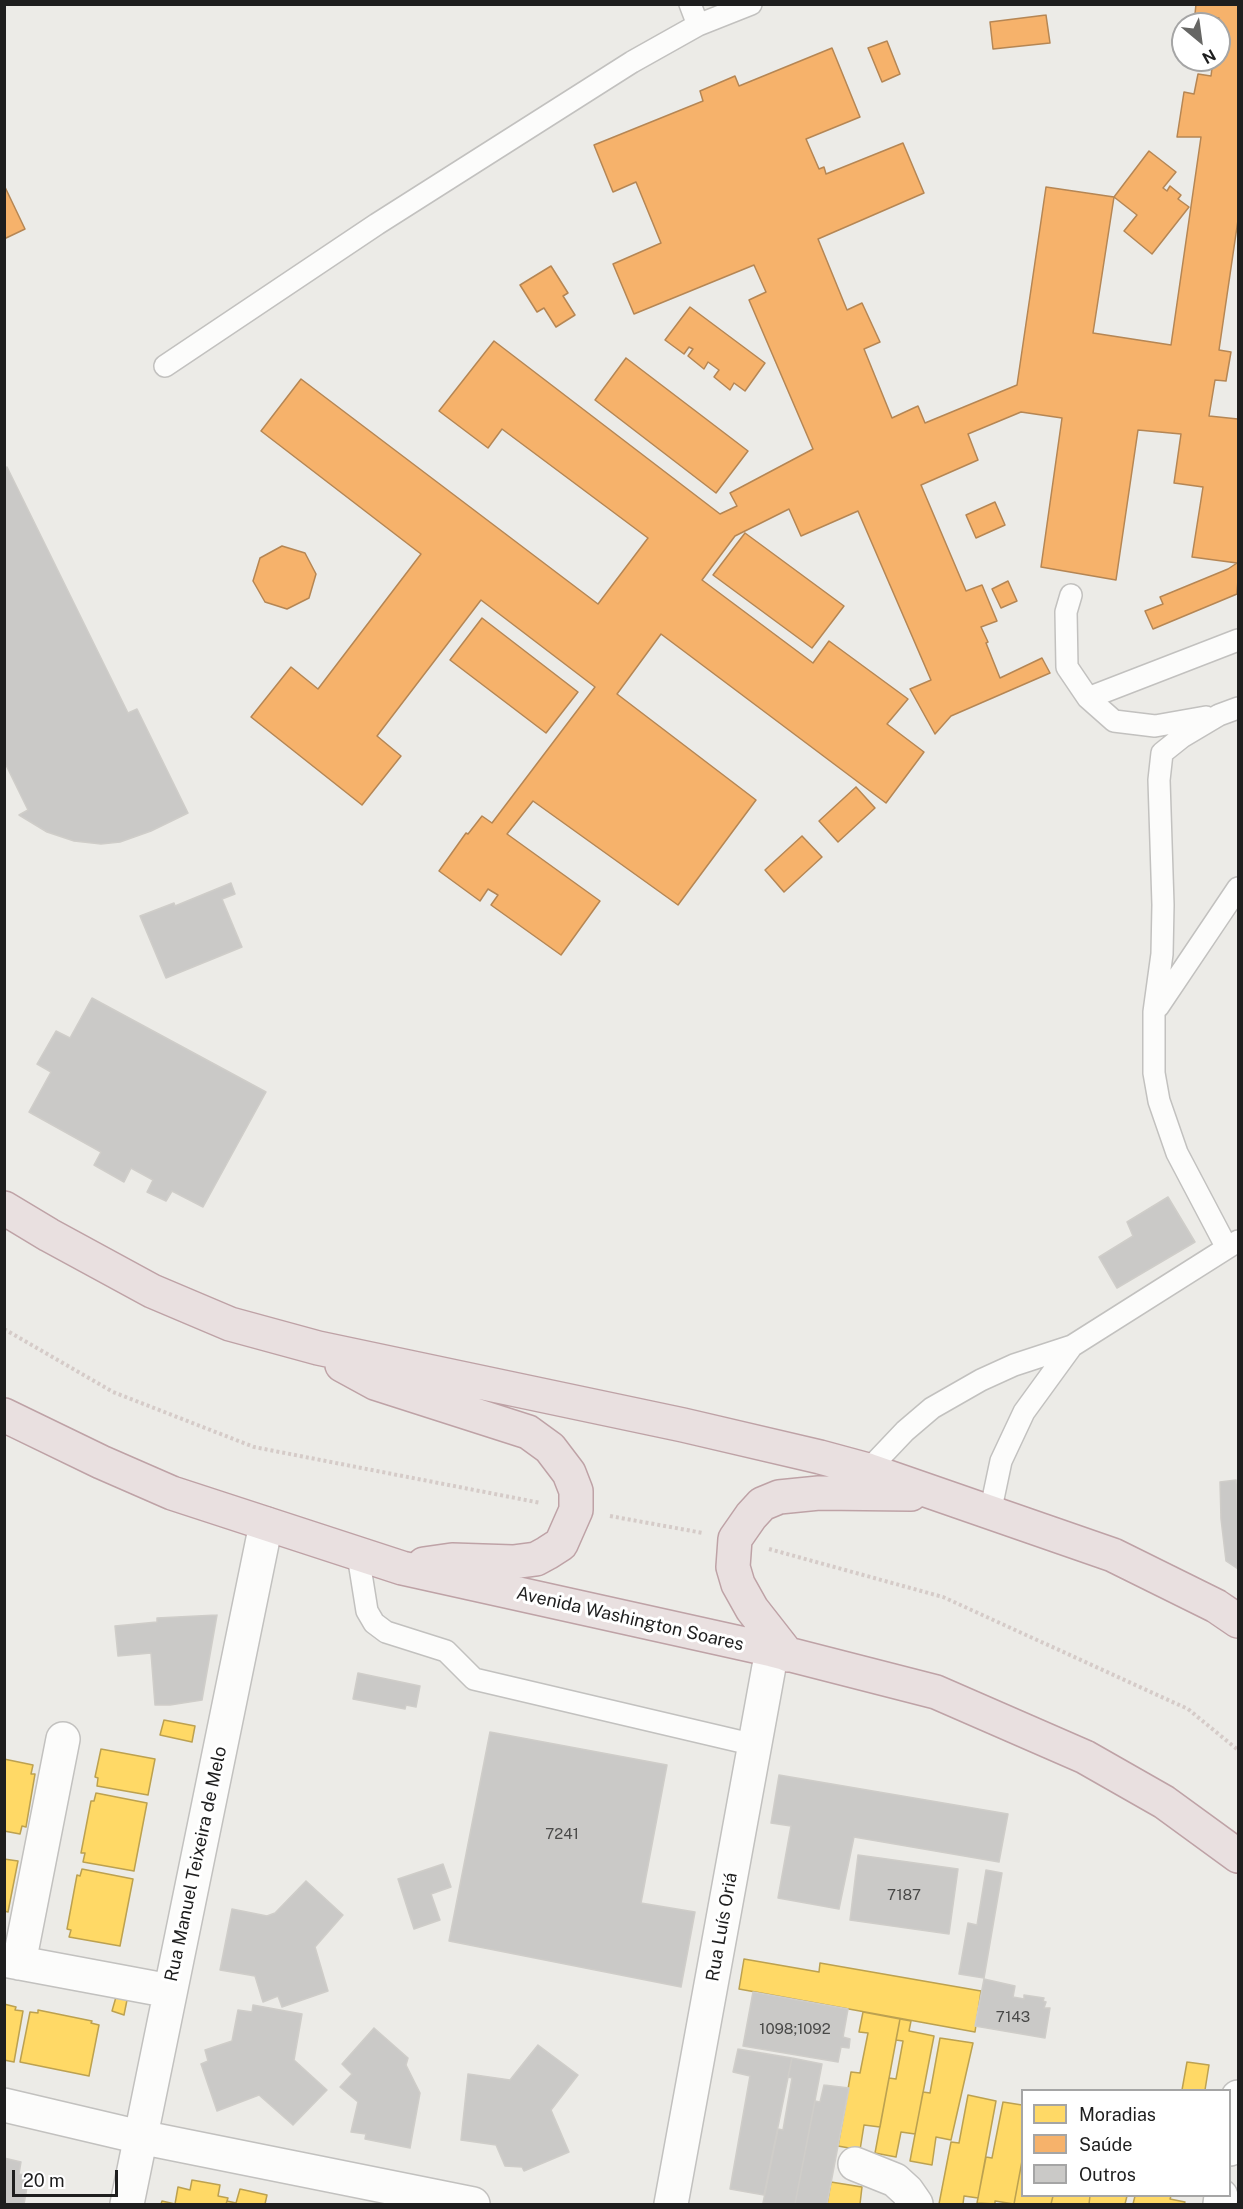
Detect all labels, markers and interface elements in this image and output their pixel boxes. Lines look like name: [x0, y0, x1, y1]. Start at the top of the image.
north arrow: [1171, 12, 1231, 72]
text: N: [1199, 45, 1219, 68]
street label: Avenida Washington Soares: [514, 1582, 746, 1656]
street label: Rua Manuel Teixeira de Melo: [161, 1745, 231, 1983]
house number: 7241: [545, 1825, 579, 1843]
street label: Rua Luís Oriá: [702, 1871, 742, 1983]
house number: 7187: [887, 1886, 921, 1904]
house number: 7143: [996, 2008, 1030, 2026]
house number: 1098;1092: [759, 2020, 831, 2038]
legend: [1021, 2089, 1231, 2197]
text: Moradias: [1079, 2104, 1156, 2125]
text: Saúde: [1079, 2134, 1132, 2155]
scale bar: [15, 2158, 122, 2196]
text: Outros: [1079, 2164, 1136, 2185]
text: 20 m: [23, 2170, 65, 2191]

